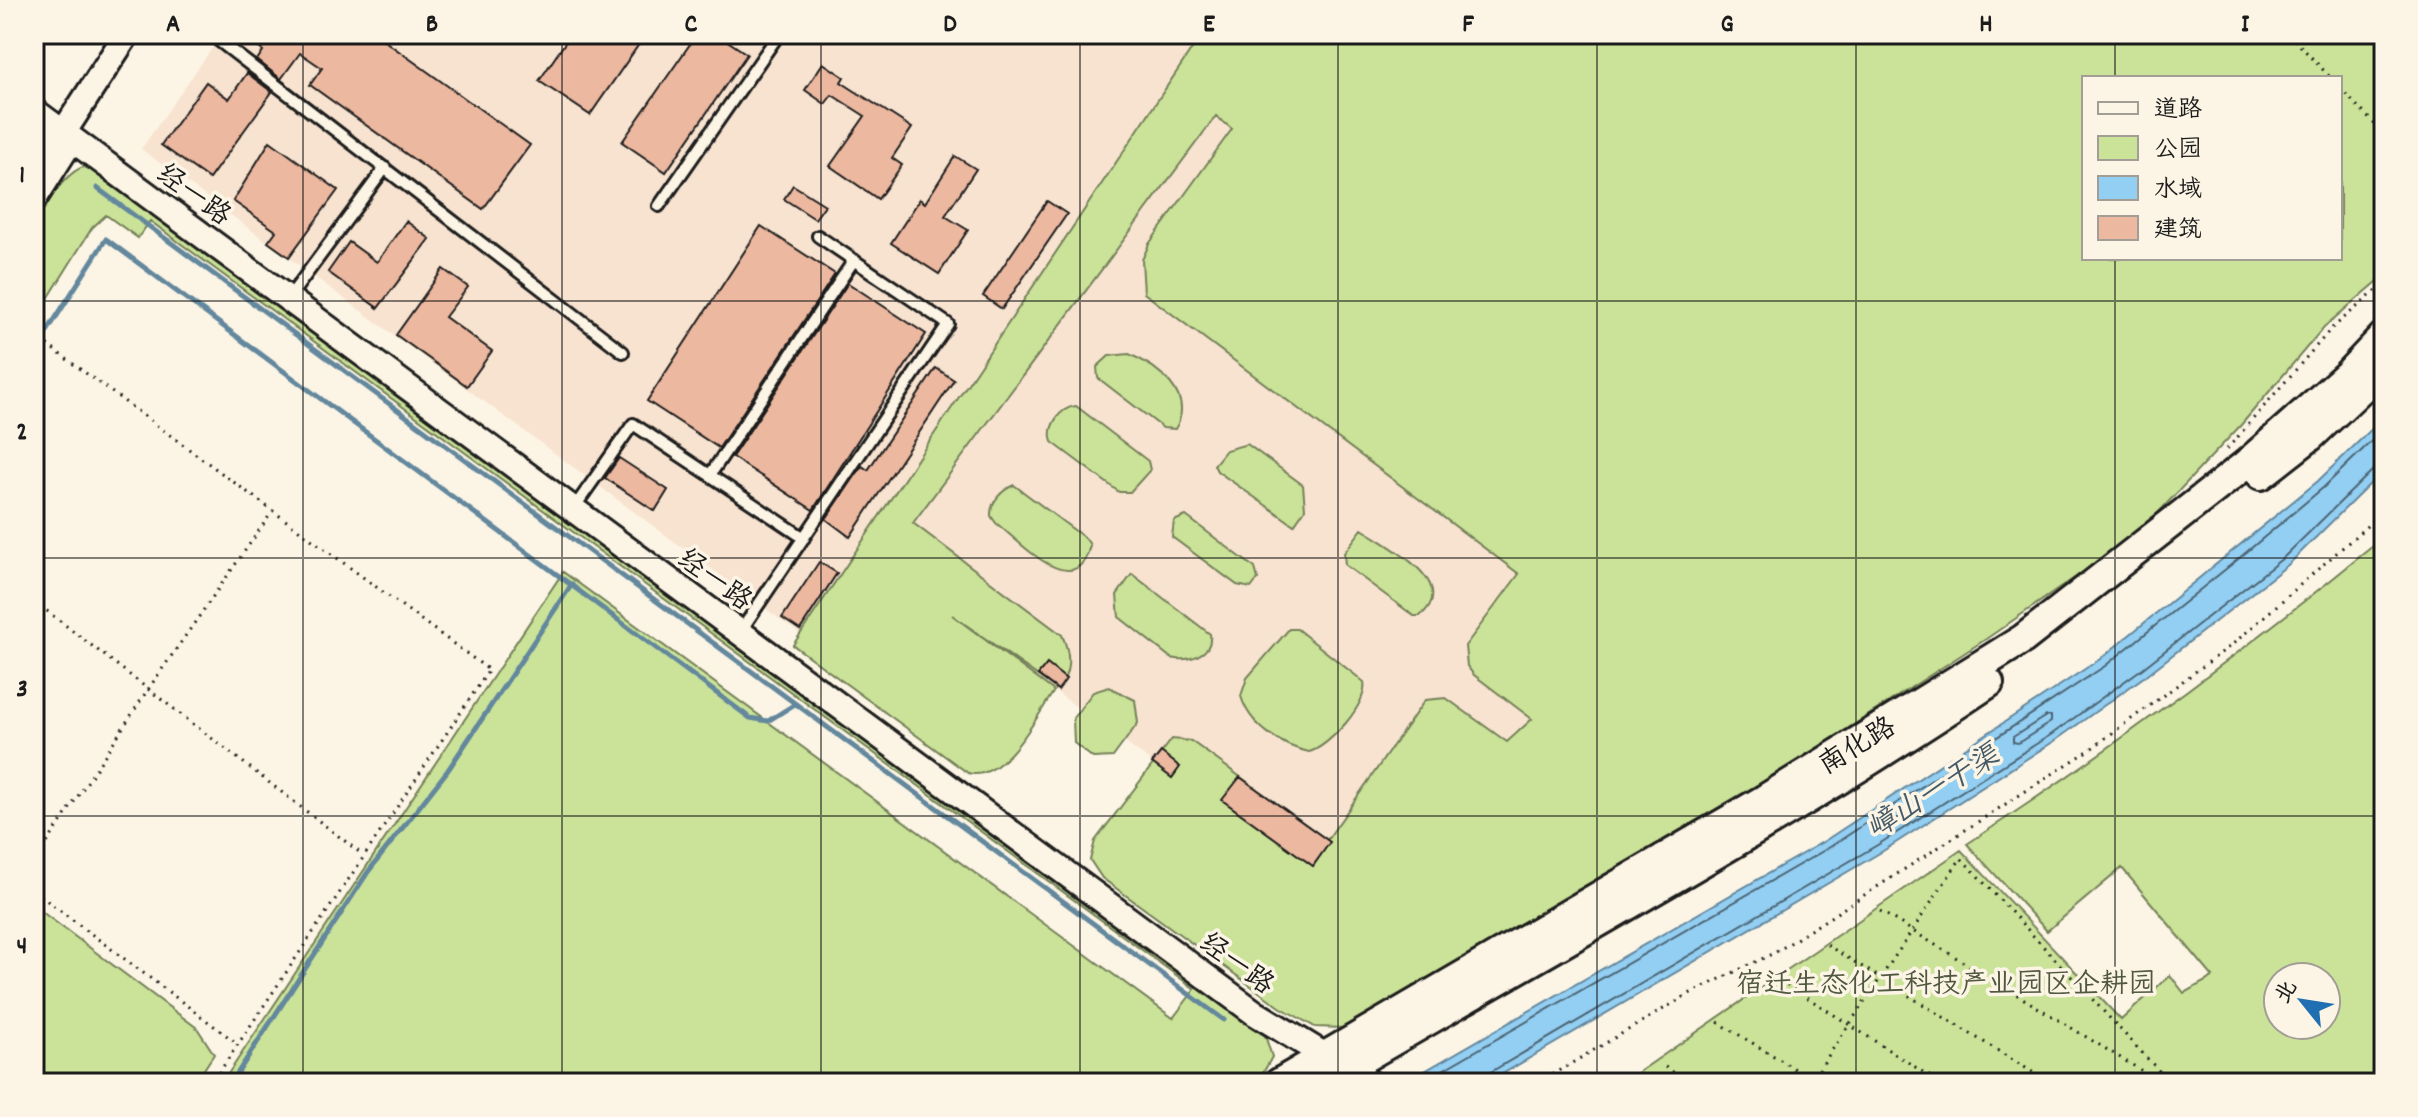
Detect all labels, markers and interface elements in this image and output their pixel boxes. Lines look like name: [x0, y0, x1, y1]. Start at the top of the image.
text: A: [166, 7, 180, 44]
text: B: [426, 7, 438, 44]
text: C: [685, 7, 698, 44]
text: D: [943, 7, 957, 44]
text: E: [1203, 7, 1215, 44]
text: F: [1462, 7, 1474, 44]
text: G: [1720, 7, 1734, 44]
text: H: [1979, 7, 1993, 44]
text: I: [2241, 7, 2250, 44]
legend: [2082, 76, 2342, 260]
text: 道路: [2154, 94, 2202, 128]
text: 公园: [2154, 134, 2202, 168]
street label: 经一路: [146, 156, 238, 238]
text: 1: [19, 158, 25, 195]
text: 水域: [2154, 174, 2202, 208]
text: 建筑: [2154, 214, 2202, 248]
text: 2: [16, 415, 28, 452]
street label: 经一路: [667, 541, 759, 623]
text: 3: [16, 672, 28, 709]
street label: 南化路: [1812, 710, 1905, 787]
water label: 嶂山一干渠: [1859, 735, 2012, 853]
street label: 经一路: [1189, 925, 1281, 1007]
text: 4: [17, 929, 27, 966]
north arrow: [2262, 961, 2342, 1041]
park label: 宿迁生态化工科技产业园区企耕园: [1736, 967, 2156, 1007]
text: 北: [2269, 975, 2307, 1010]

